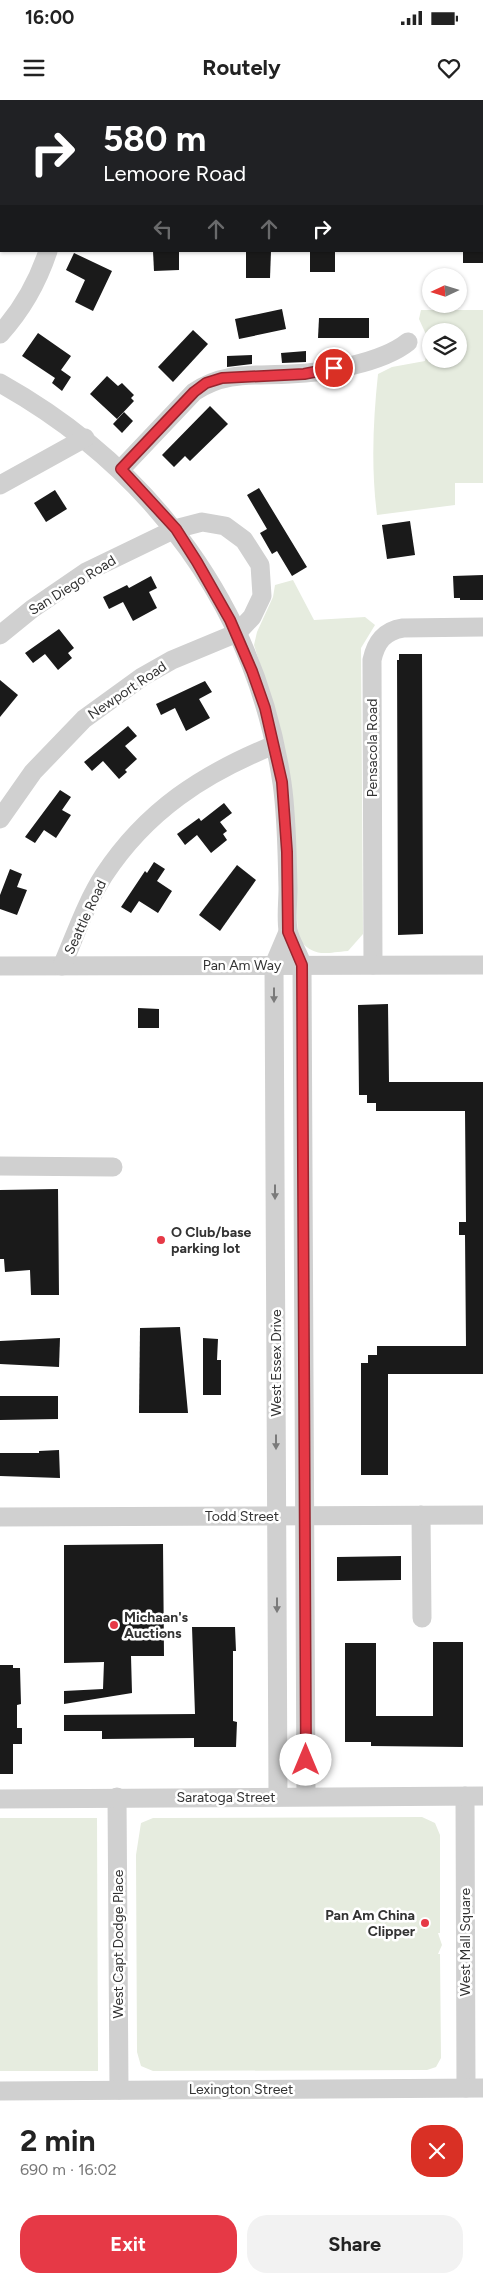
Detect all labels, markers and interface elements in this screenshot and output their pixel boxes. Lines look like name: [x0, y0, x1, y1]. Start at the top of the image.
text: 16:00: [25, 6, 74, 29]
icon: menu: [20, 54, 48, 82]
text: Routely: [202, 54, 281, 81]
icon: heart: [435, 54, 463, 82]
text: 580 m: [103, 118, 206, 160]
icon: right: [20, 120, 85, 185]
text: Lemoore Road: [103, 160, 246, 187]
icon: left: [149, 215, 177, 243]
icon: ahead: [202, 215, 230, 243]
icon: ahead: [255, 215, 283, 243]
icon: right: [308, 215, 336, 243]
north arrow: [422, 268, 468, 312]
map controls: [422, 268, 467, 368]
button: layers: [422, 323, 467, 368]
pin: [313, 347, 355, 389]
icon: arrive: [320, 354, 348, 382]
street label: San Diego Road: [26, 552, 119, 619]
street label: Newport Road: [85, 658, 170, 723]
street label: Pensacola Road: [364, 699, 381, 797]
street label: Seattle Road: [61, 877, 110, 957]
street label: Pan Am Way: [203, 957, 282, 974]
one-way arrow: [270, 987, 278, 1003]
one-way arrow: [271, 1185, 279, 1201]
place label: O Club/base parking lot: [171, 1224, 252, 1257]
marker: O Club/base parking lot: [155, 1234, 167, 1246]
street label: West Essex Drive: [268, 1309, 285, 1417]
one-way arrow: [272, 1435, 280, 1451]
street label: Todd Street: [205, 1508, 279, 1525]
one-way arrow: [273, 1597, 281, 1613]
place label: Michaan's Auctions: [124, 1609, 189, 1642]
marker: Michaan's Auctions: [108, 1619, 120, 1631]
position arrow: [279, 1733, 331, 1785]
street label: Saratoga Street: [176, 1789, 276, 1806]
street label: West Capt Dodge Place: [110, 1869, 127, 2018]
street label: West Mall Square: [457, 1887, 474, 1996]
place label: Pan Am China Clipper: [325, 1907, 416, 1940]
marker: Pan Am China Clipper: [419, 1917, 431, 1929]
street label: Lexington Street: [189, 2081, 293, 2098]
text: 2 min: [20, 2122, 96, 2159]
button: close: [411, 2125, 463, 2177]
text: 690 m · 16:02: [20, 2160, 117, 2179]
button: Exit: [20, 2215, 237, 2273]
button: Share: [247, 2215, 463, 2273]

